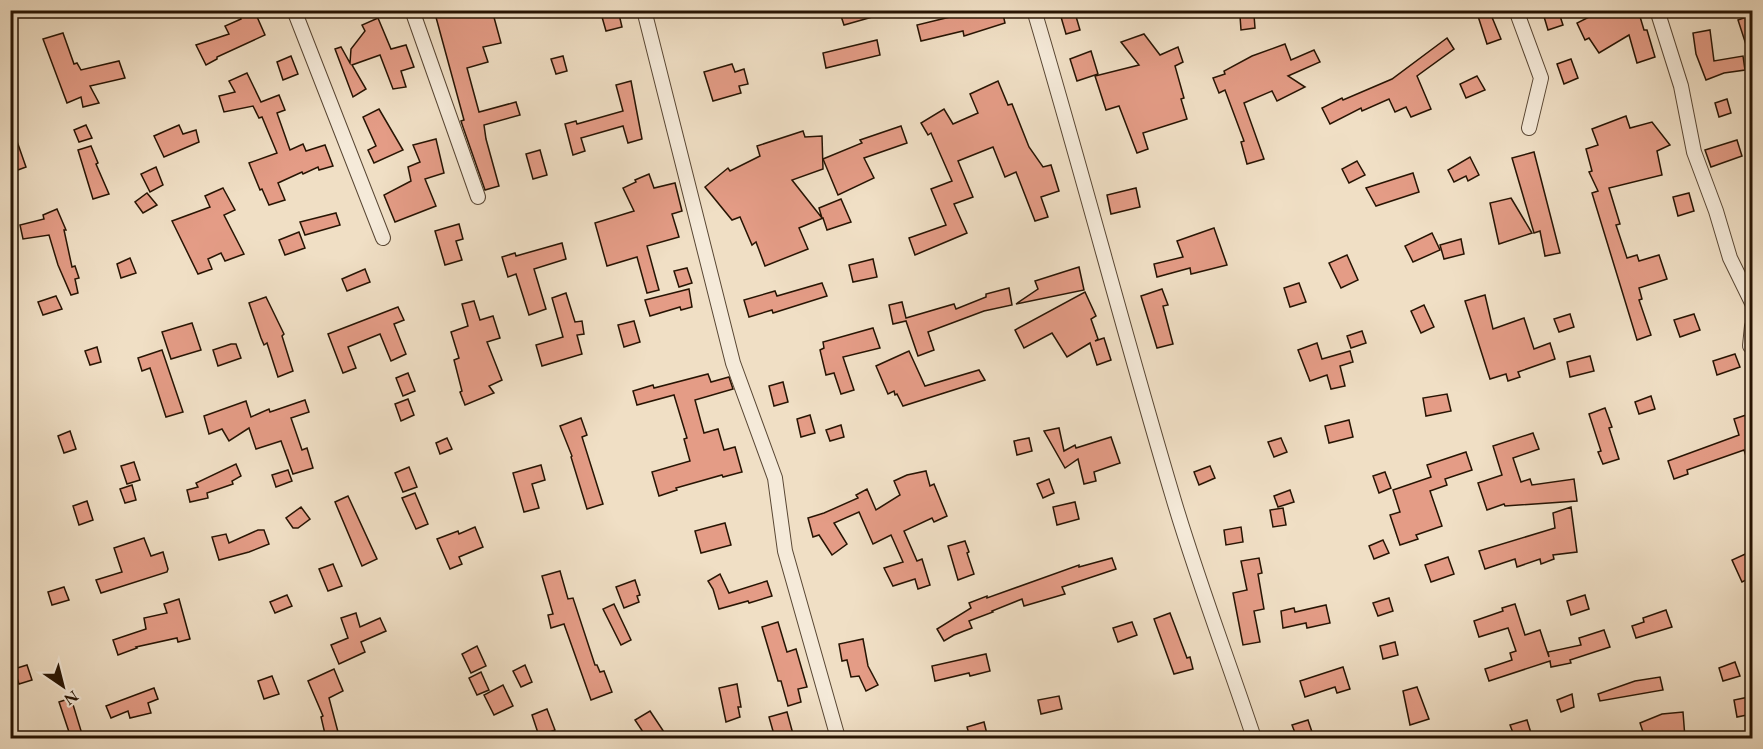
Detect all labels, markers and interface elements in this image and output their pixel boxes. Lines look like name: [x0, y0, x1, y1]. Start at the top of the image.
north arrow: [33, 656, 93, 716]
text: N: [60, 686, 83, 710]

